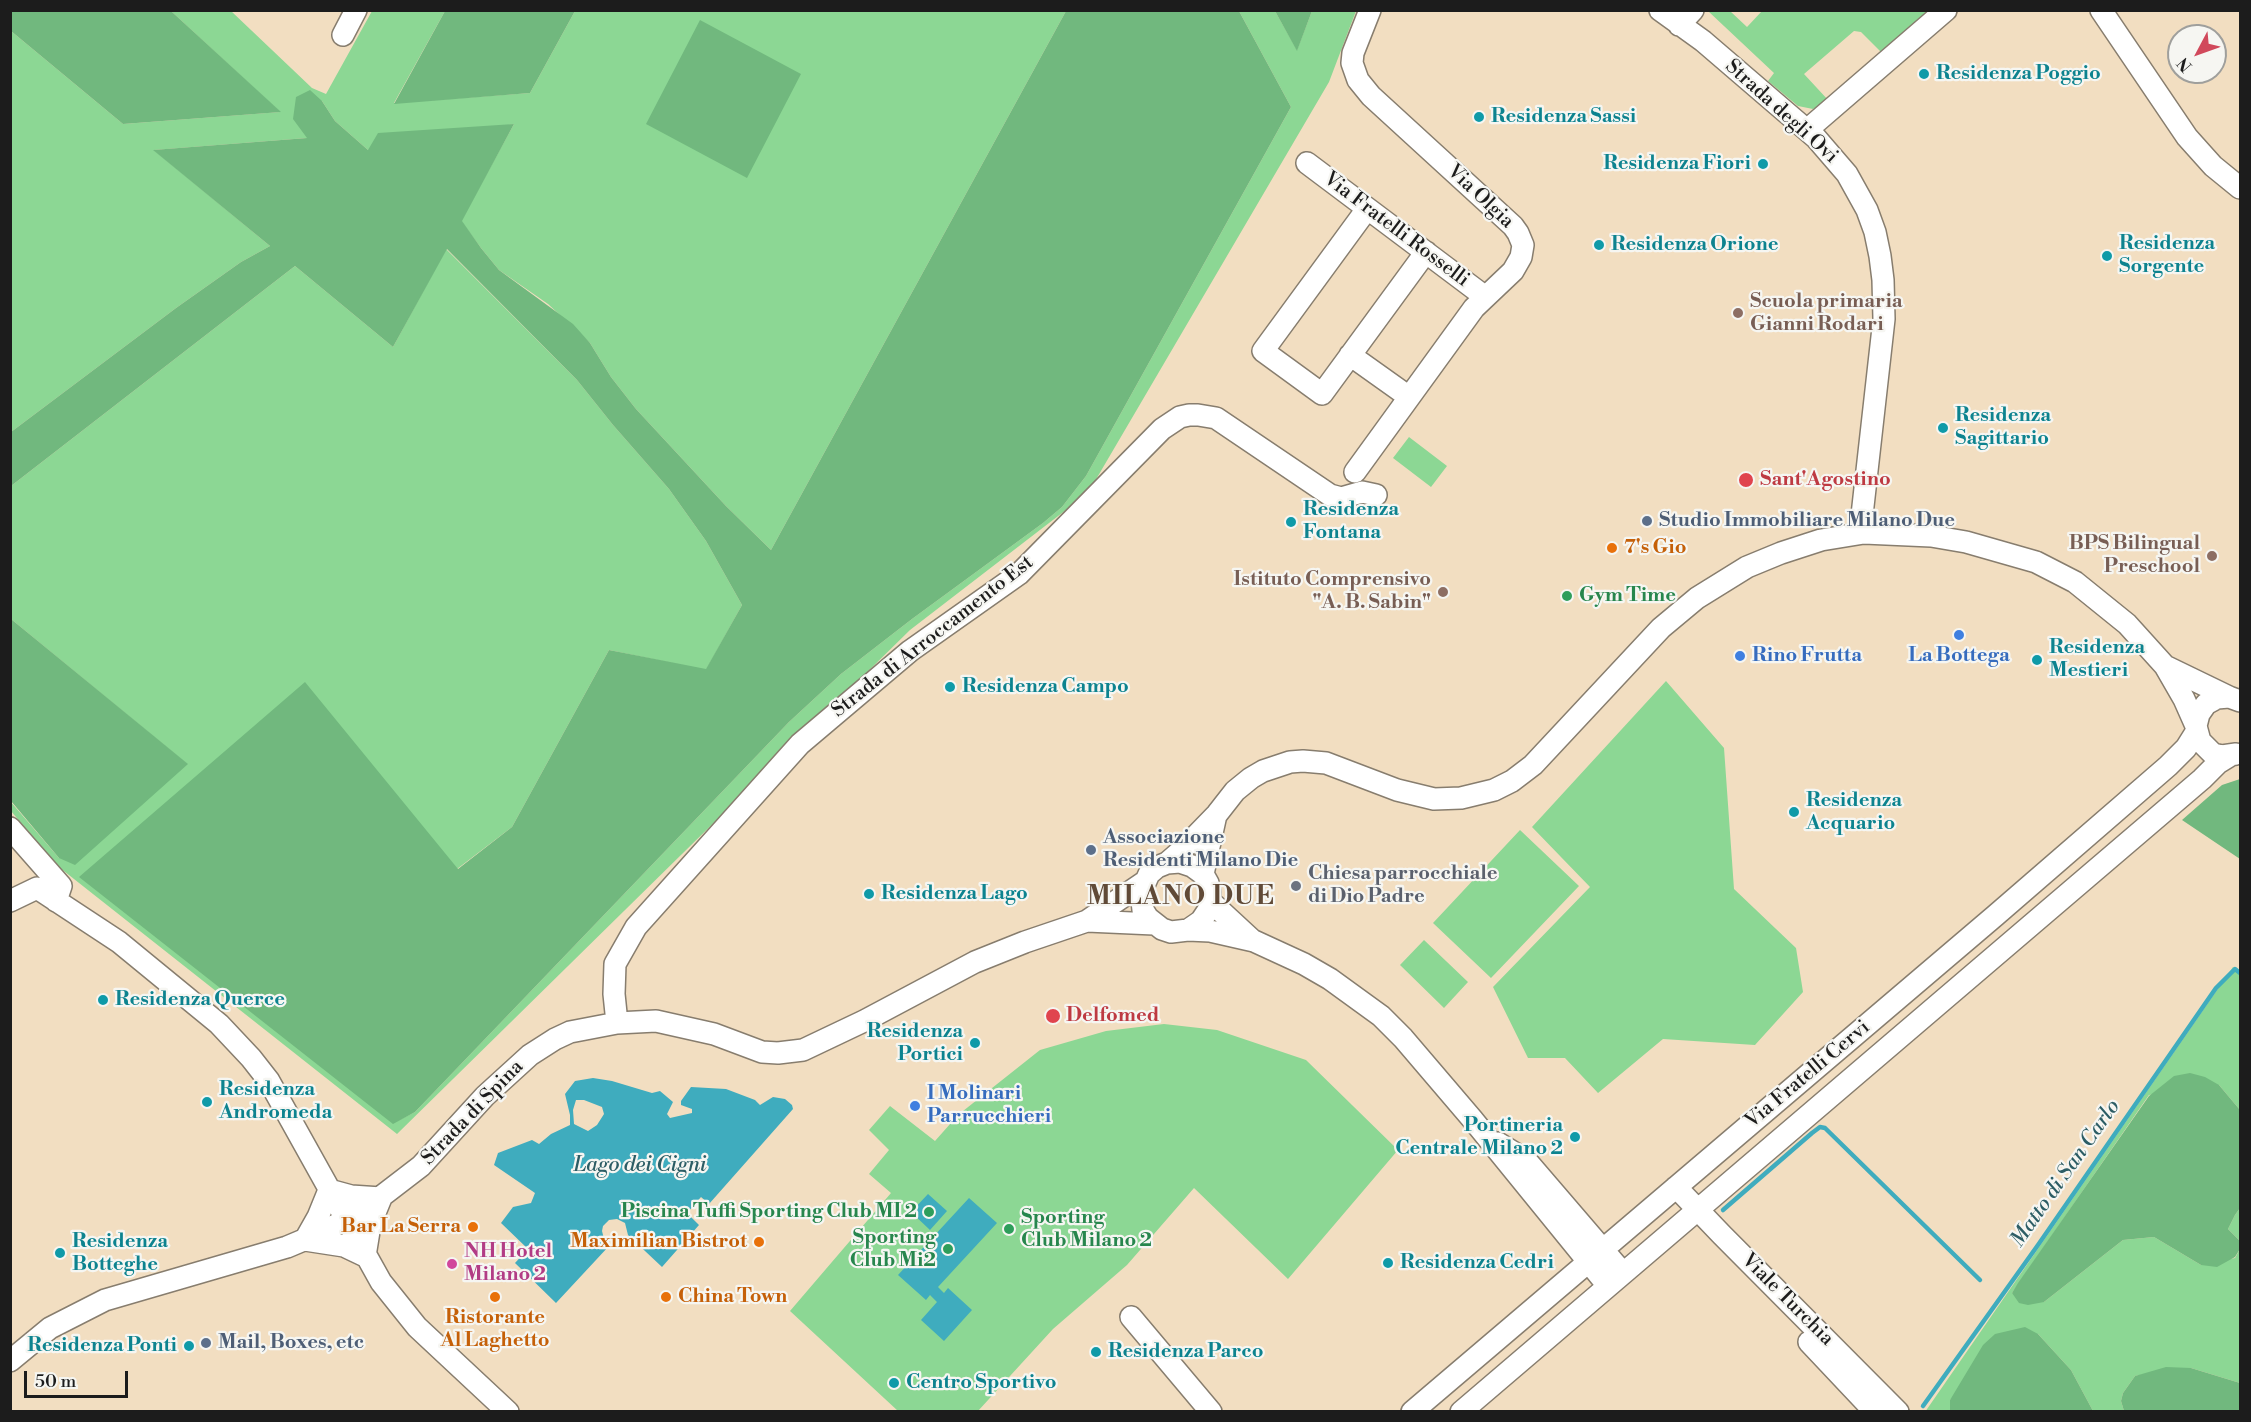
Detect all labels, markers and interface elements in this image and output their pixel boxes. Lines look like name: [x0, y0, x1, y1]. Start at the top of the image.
north arrow: [2167, 24, 2227, 84]
text: N: [2173, 53, 2197, 76]
street label: Strada degli Ovi: [1720, 55, 1842, 169]
place label: Residenza Poggio: [1936, 62, 2101, 86]
marker: Residenza Poggio: [1917, 67, 1931, 81]
place label: Residenza Sassi: [1491, 105, 1636, 129]
marker: Residenza Sassi: [1472, 110, 1486, 124]
place label: Residenza Fiori: [1603, 152, 1751, 176]
marker: Residenza Fiori: [1756, 157, 1770, 171]
street label: Via Olgia: [1442, 160, 1518, 234]
street label: Via Fratelli Rosselli: [1318, 167, 1474, 293]
place label: Residenza Sorgente: [2119, 232, 2215, 279]
place label: Residenza Orione: [1611, 233, 1778, 257]
marker: Residenza Orione: [1592, 238, 1606, 252]
marker: Residenza Sorgente: [2100, 249, 2114, 263]
place label: Scuola primaria Gianni Rodari: [1750, 290, 1903, 337]
marker: Scuola primaria Gianni Rodari: [1731, 306, 1745, 320]
place label: Residenza Sagittario: [1955, 404, 2051, 451]
marker: Residenza Sagittario: [1936, 421, 1950, 435]
place label: Sant'Agostino: [1760, 468, 1891, 492]
marker: Sant'Agostino: [1737, 471, 1755, 489]
place label: Residenza Fontana: [1303, 498, 1399, 545]
place label: Studio Immobiliare Milano Due: [1659, 509, 1955, 533]
marker: Studio Immobiliare Milano Due: [1640, 514, 1654, 528]
marker: Residenza Fontana: [1284, 515, 1298, 529]
place label: BPS Bilingual Preschool: [2069, 532, 2200, 579]
place label: 7's Gio: [1624, 536, 1686, 560]
marker: 7's Gio: [1605, 541, 1619, 555]
marker: BPS Bilingual Preschool: [2205, 549, 2219, 563]
street label: Strada di Arroccamento Est: [827, 551, 1039, 723]
place label: Istituto Comprensivo "A. B. Sabin": [1233, 568, 1431, 615]
place label: Gym Time: [1579, 584, 1676, 608]
marker: Istituto Comprensivo "A. B. Sabin": [1436, 585, 1450, 599]
marker: Gym Time: [1560, 589, 1574, 603]
marker: La Bottega: [1952, 628, 1966, 642]
place label: Residenza Mestieri: [2049, 636, 2145, 683]
place label: Rino Frutta: [1752, 644, 1862, 668]
place label: La Bottega: [1908, 644, 2010, 668]
marker: Rino Frutta: [1733, 649, 1747, 663]
marker: Residenza Mestieri: [2030, 653, 2044, 667]
place label: Residenza Campo: [962, 675, 1129, 699]
marker: Residenza Campo: [943, 680, 957, 694]
place label: Residenza Acquario: [1806, 789, 1902, 836]
marker: Residenza Acquario: [1787, 805, 1801, 819]
place label: Associazione Residenti Milano Die: [1103, 826, 1298, 873]
marker: Associazione Residenti Milano Die: [1084, 843, 1098, 857]
place label: Chiesa parrocchiale di Dio Padre: [1308, 862, 1498, 909]
marker: Chiesa parrocchiale di Dio Padre: [1289, 879, 1303, 893]
place label: Residenza Lago: [881, 882, 1028, 906]
district label: MILANO DUE: [1087, 882, 1275, 914]
marker: Residenza Lago: [862, 887, 876, 901]
place label: Residenza Querce: [115, 988, 285, 1012]
marker: Residenza Querce: [96, 993, 110, 1007]
place label: Delfomed: [1066, 1004, 1159, 1028]
marker: Delfomed: [1044, 1007, 1062, 1025]
street label: Via Fratelli Cervi: [1741, 1016, 1875, 1134]
place label: Residenza Portici: [867, 1020, 963, 1067]
marker: Residenza Portici: [968, 1036, 982, 1050]
street label: Strada di Spina: [417, 1056, 529, 1170]
place label: Residenza Andromeda: [219, 1078, 332, 1125]
place label: I Molinari Parrucchieri: [927, 1082, 1051, 1129]
marker: Residenza Andromeda: [200, 1095, 214, 1109]
water label: Matto di San Carlo: [2006, 1095, 2126, 1253]
marker: I Molinari Parrucchieri: [908, 1099, 922, 1113]
place label: Portineria Centrale Milano 2: [1395, 1114, 1563, 1161]
marker: Portineria Centrale Milano 2: [1568, 1130, 1582, 1144]
water label: Lago dei Cigni: [573, 1153, 707, 1179]
place label: Piscina Tuffi Sporting Club MI 2: [621, 1200, 917, 1224]
marker: Piscina Tuffi Sporting Club MI 2: [922, 1205, 936, 1219]
place label: Sporting Club Milano 2: [1021, 1206, 1152, 1253]
place label: Bar La Serra: [341, 1215, 461, 1239]
marker: Bar La Serra: [466, 1220, 480, 1234]
marker: Sporting Club Milano 2: [1002, 1222, 1016, 1236]
place label: Sporting Club Mi2: [850, 1226, 936, 1273]
place label: Residenza Botteghe: [72, 1230, 168, 1277]
place label: Maximilian Bistrot: [570, 1230, 747, 1254]
marker: Maximilian Bistrot: [752, 1235, 766, 1249]
place label: NH Hotel Milano 2: [464, 1240, 552, 1287]
marker: Sporting Club Mi2: [941, 1242, 955, 1256]
marker: Residenza Botteghe: [53, 1246, 67, 1260]
street label: Viale Turchia: [1736, 1249, 1838, 1351]
place label: Residenza Cedri: [1400, 1251, 1554, 1275]
marker: Residenza Cedri: [1381, 1256, 1395, 1270]
marker: NH Hotel Milano 2: [445, 1257, 459, 1271]
place label: China Town: [678, 1285, 787, 1309]
marker: Ristorante Al Laghetto: [488, 1290, 502, 1304]
marker: China Town: [659, 1290, 673, 1304]
place label: Ristorante Al Laghetto: [440, 1306, 550, 1353]
place label: Mail, Boxes, etc: [218, 1331, 364, 1355]
place label: Residenza Ponti: [27, 1334, 177, 1358]
marker: Mail, Boxes, etc: [199, 1336, 213, 1350]
marker: Residenza Ponti: [182, 1339, 196, 1353]
place label: Residenza Parco: [1108, 1340, 1263, 1364]
marker: Residenza Parco: [1089, 1345, 1103, 1359]
scale bar: [27, 1359, 130, 1397]
text: 50 m: [35, 1370, 76, 1393]
place label: Centro Sportivo: [906, 1371, 1057, 1395]
marker: Centro Sportivo: [887, 1376, 901, 1390]

